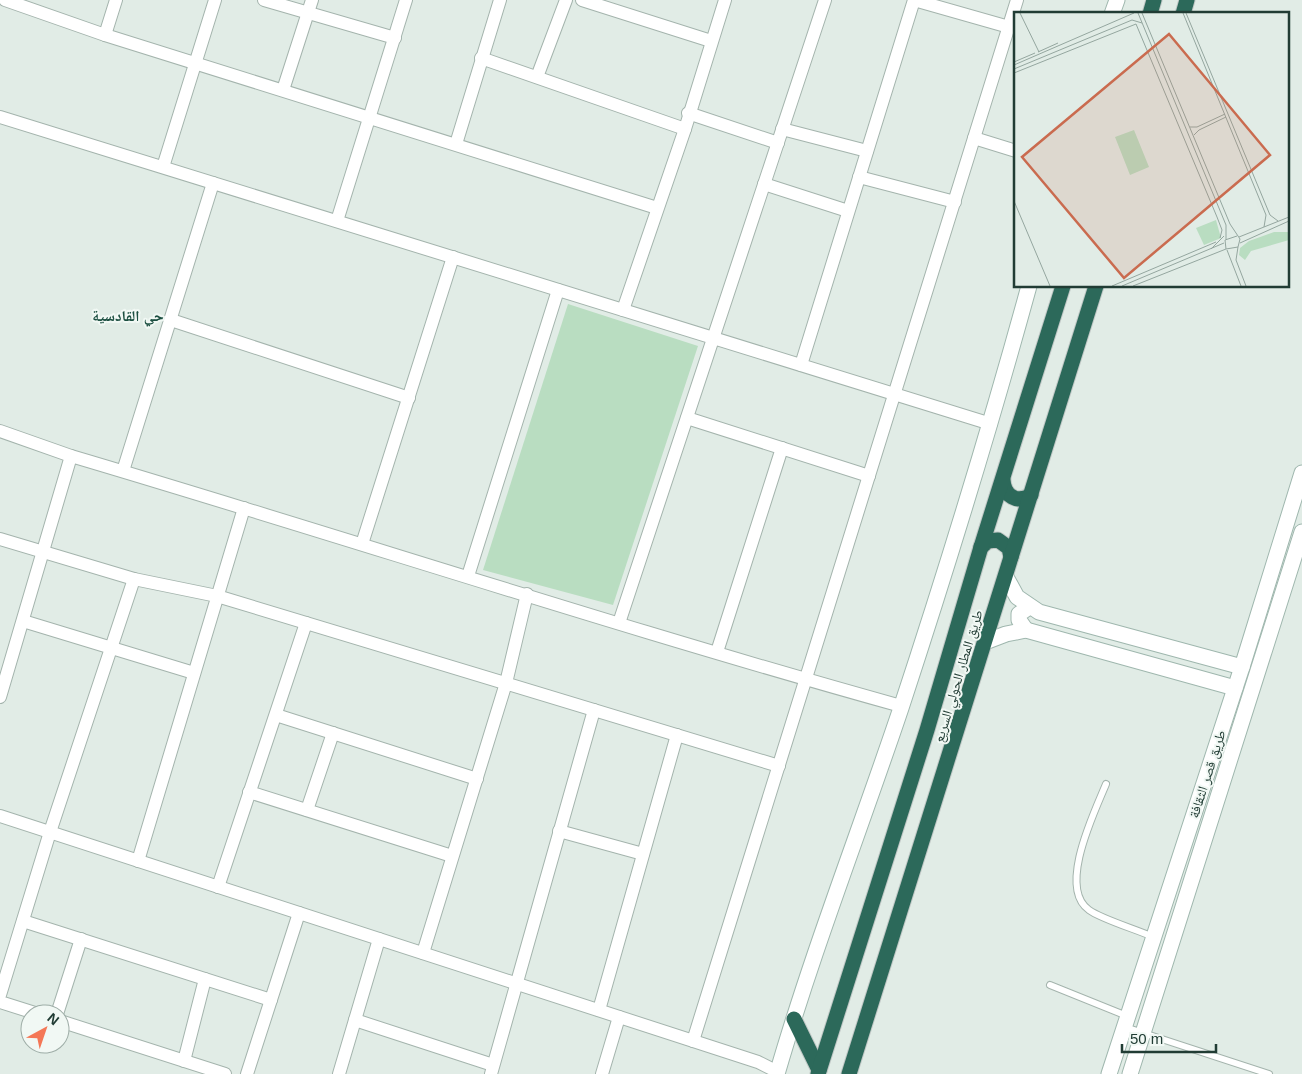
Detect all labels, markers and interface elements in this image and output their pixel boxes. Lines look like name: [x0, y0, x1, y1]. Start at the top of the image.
inset map: [1014, 12, 1290, 288]
district label: حي القادسية: [92, 307, 164, 327]
street label: طريق المطار الحولي السريع: [930, 608, 989, 745]
street label: طريق قصر الثقافة: [1185, 728, 1231, 821]
north arrow: [20, 1004, 70, 1054]
text: N: [44, 1010, 62, 1028]
scale bar: [1122, 1022, 1216, 1054]
text: 50 m: [1130, 1030, 1163, 1047]

